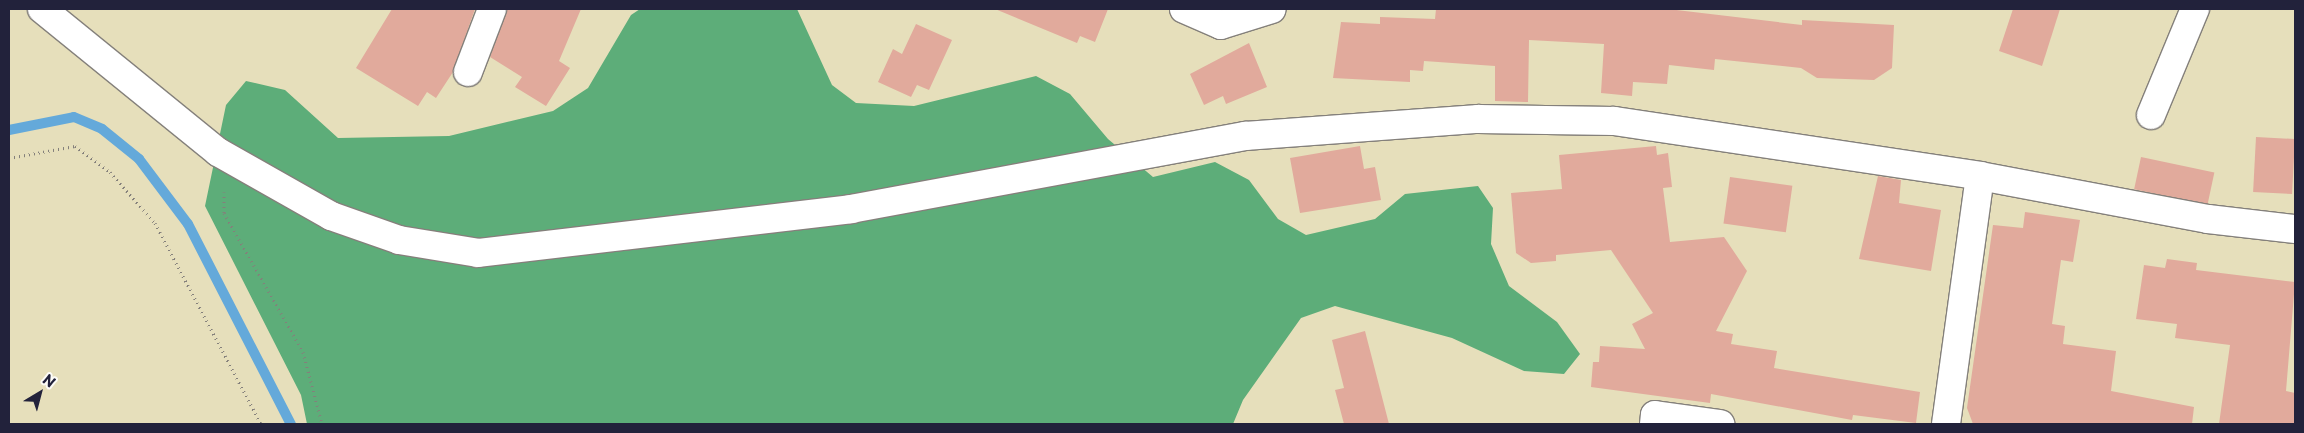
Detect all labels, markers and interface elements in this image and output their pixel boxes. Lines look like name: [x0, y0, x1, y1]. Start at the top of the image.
north arrow: [15, 368, 65, 418]
text: N: [39, 369, 60, 392]

